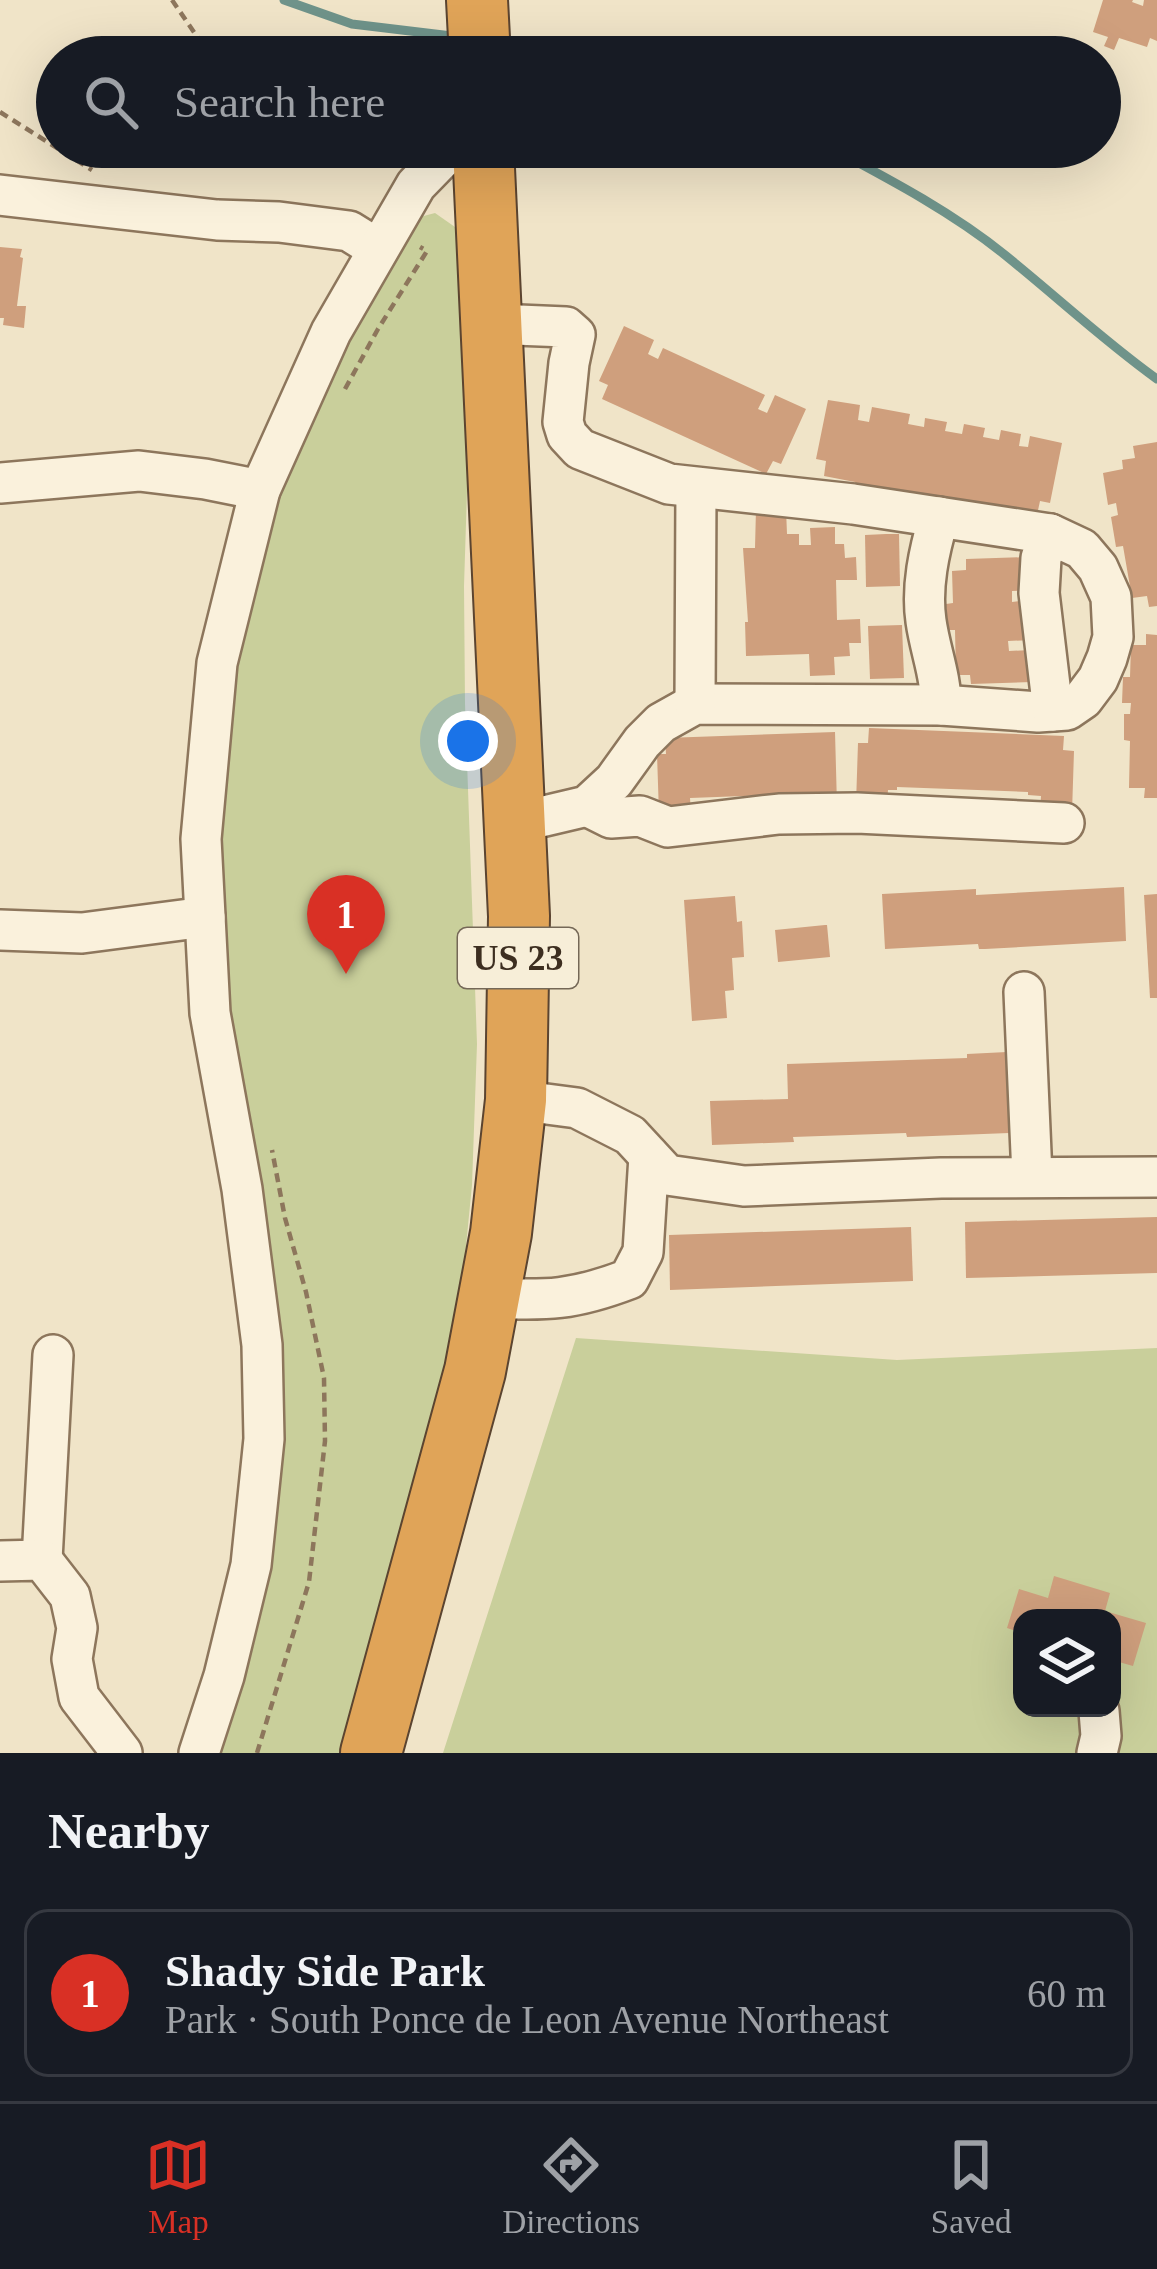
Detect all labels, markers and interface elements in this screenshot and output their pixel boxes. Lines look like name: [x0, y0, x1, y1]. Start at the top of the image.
search box: [36, 36, 1121, 168]
icon: search: [78, 69, 144, 135]
text: Search here: [174, 77, 385, 127]
your location: [438, 711, 498, 771]
pin: 1: [307, 875, 385, 974]
road number: US 23: [458, 928, 578, 988]
map controls: [1013, 1609, 1121, 1717]
button: layers: [1013, 1609, 1121, 1717]
text: Nearby: [48, 1803, 209, 1859]
text: Shady Side Park: [165, 1946, 485, 1996]
text: 1: [80, 1972, 100, 2015]
text: 60 m: [1027, 1972, 1106, 2015]
text: Park · South Ponce de Leon Avenue Northeast: [165, 1998, 889, 2041]
tab: Map: [145, 2132, 211, 2241]
tab: Directions: [502, 2132, 640, 2241]
tab: Saved: [931, 2132, 1012, 2241]

